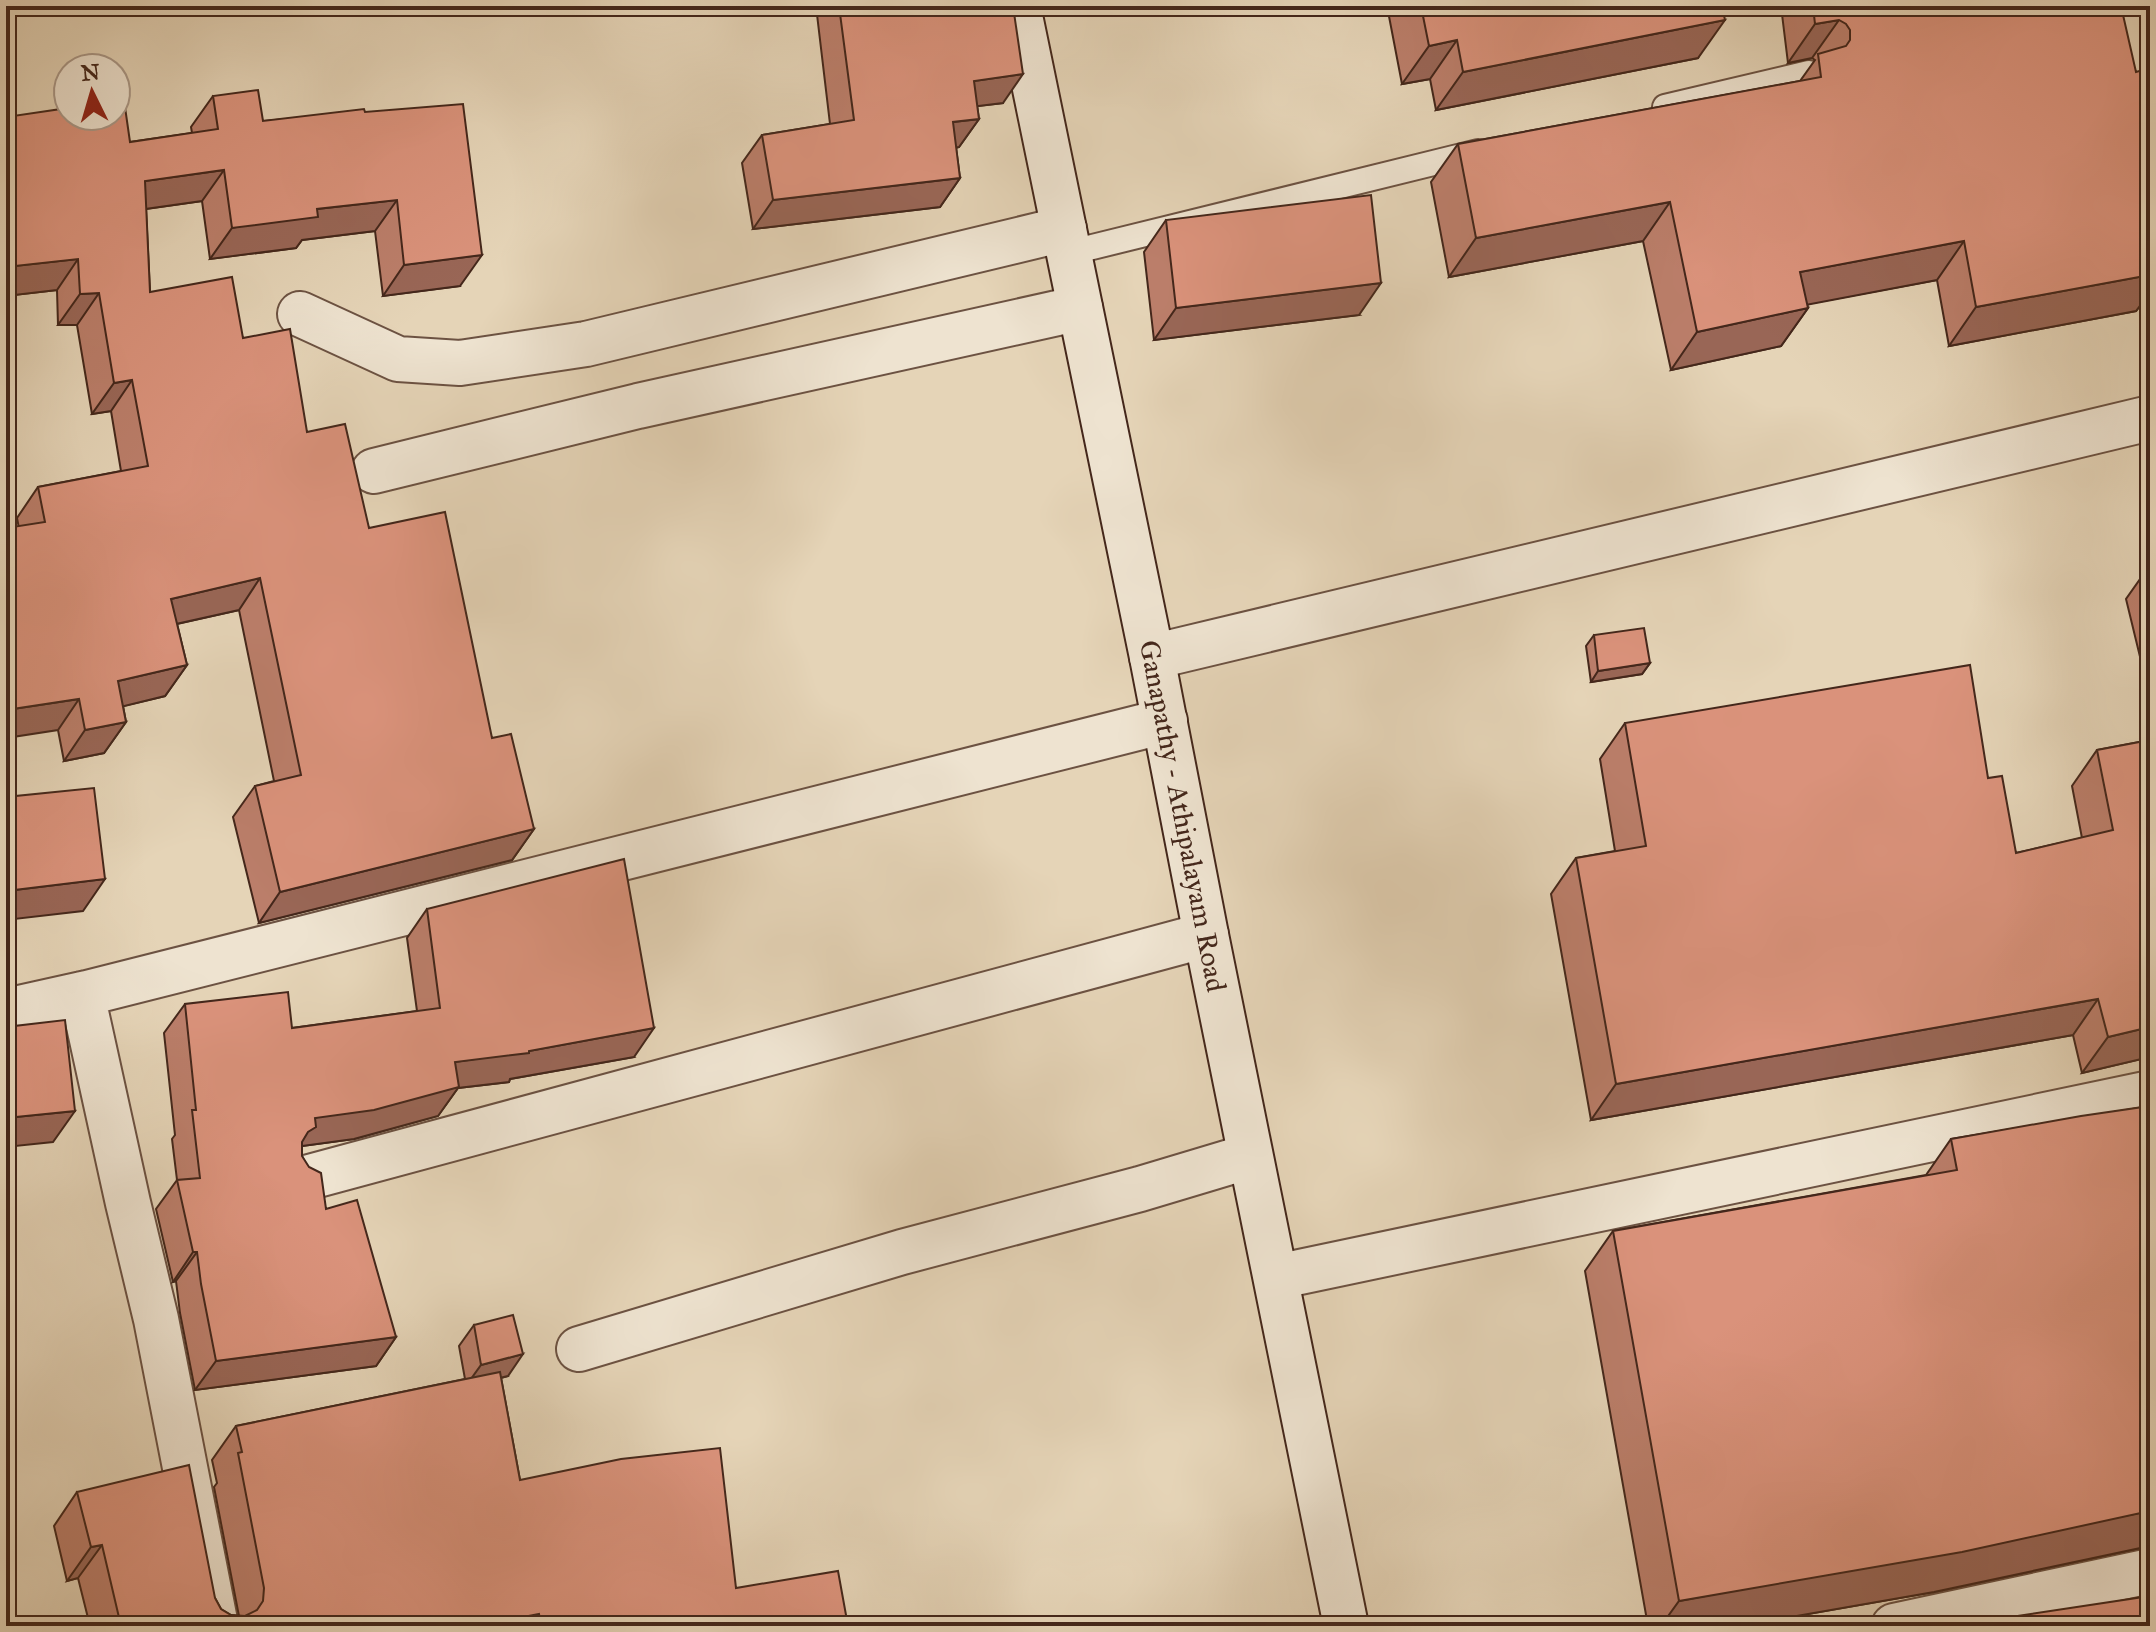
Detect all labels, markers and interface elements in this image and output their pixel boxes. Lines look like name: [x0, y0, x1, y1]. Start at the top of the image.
north arrow: [52, 52, 132, 132]
text: N: [80, 58, 101, 87]
street label: Ganapathy - Athipalayam Road: [1132, 637, 1234, 995]

